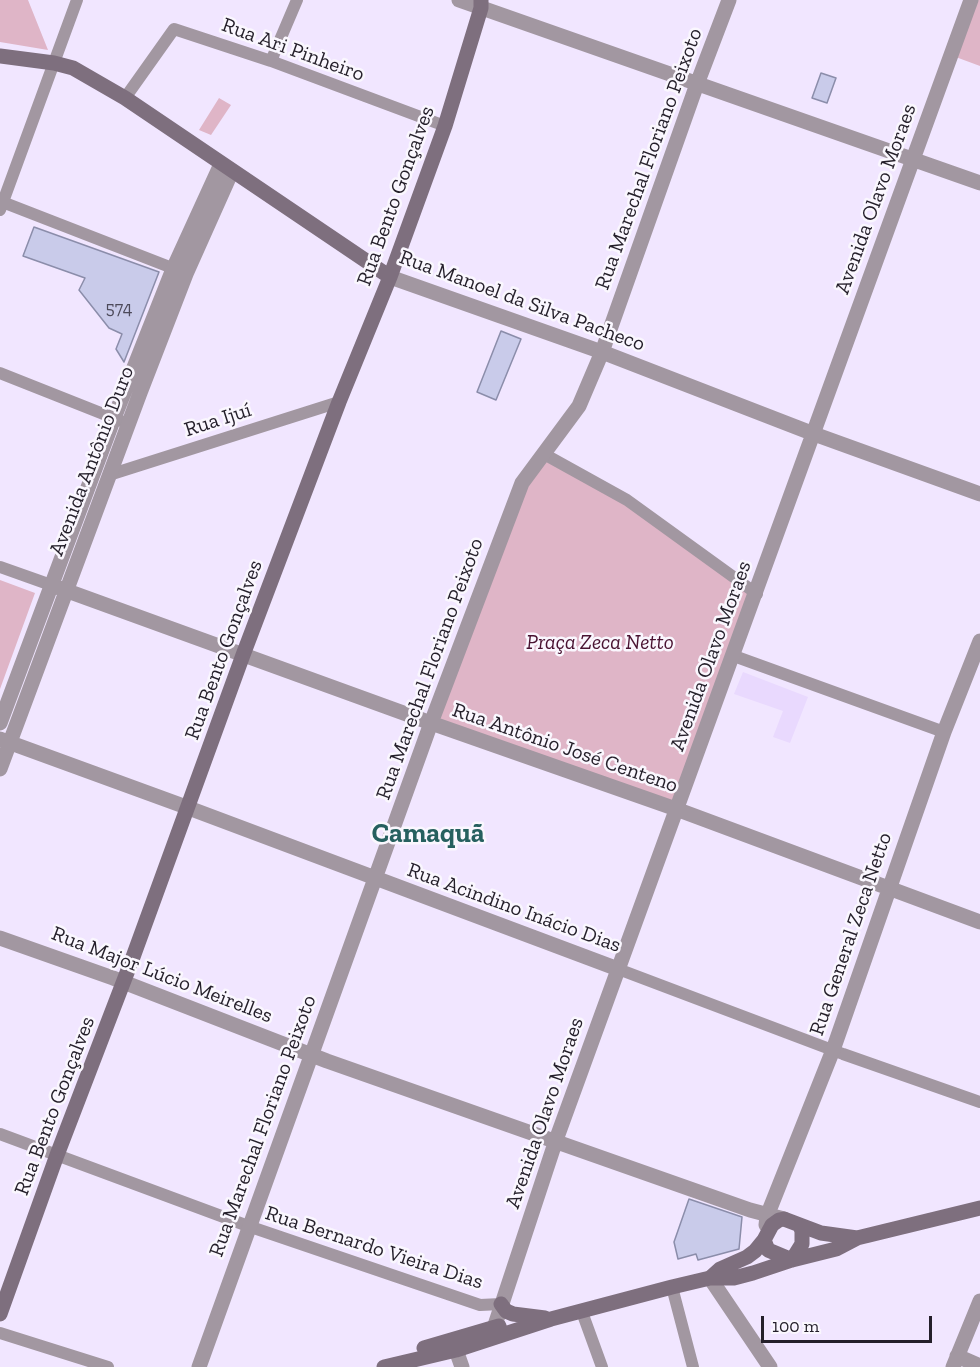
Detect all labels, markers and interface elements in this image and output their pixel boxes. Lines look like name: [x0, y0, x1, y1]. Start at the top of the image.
street label: Rua Ari Pinheiro: [218, 13, 368, 87]
street label: Rua Marechal Floriano Peixoto: [590, 25, 708, 293]
street label: Avenida Olavo Moraes: [830, 101, 922, 297]
street label: Rua Bento Gonçalves: [352, 103, 440, 289]
street label: Rua Manoel da Silva Pacheco: [396, 245, 648, 357]
house number: 574: [106, 298, 132, 320]
street label: Avenida Antônio Duro: [44, 363, 140, 559]
street label: Rua Ijuí: [181, 397, 255, 443]
street label: Rua Marechal Floriano Peixoto: [371, 535, 489, 803]
street label: Rua Bento Gonçalves: [180, 557, 268, 743]
street label: Avenida Olavo Moraes: [665, 558, 757, 754]
park label: Praça Zeca Netto: [526, 630, 674, 656]
street label: Rua Antônio José Centeno: [449, 698, 681, 798]
district label: Camaquã: [372, 818, 484, 850]
street label: Rua General Zeca Netto: [804, 829, 898, 1039]
street label: Rua Acindino Inácio Dias: [404, 858, 624, 958]
street label: Rua Major Lúcio Meirelles: [48, 921, 276, 1029]
street label: Rua Marechal Floriano Peixoto: [204, 992, 322, 1260]
street label: Rua Bento Gonçalves: [9, 1013, 101, 1199]
street label: Avenida Olavo Moraes: [500, 1014, 590, 1212]
street label: Rua Bernardo Vieira Dias: [262, 1201, 486, 1295]
scale bar: [764, 1304, 935, 1342]
text: 100 m: [772, 1315, 819, 1337]

